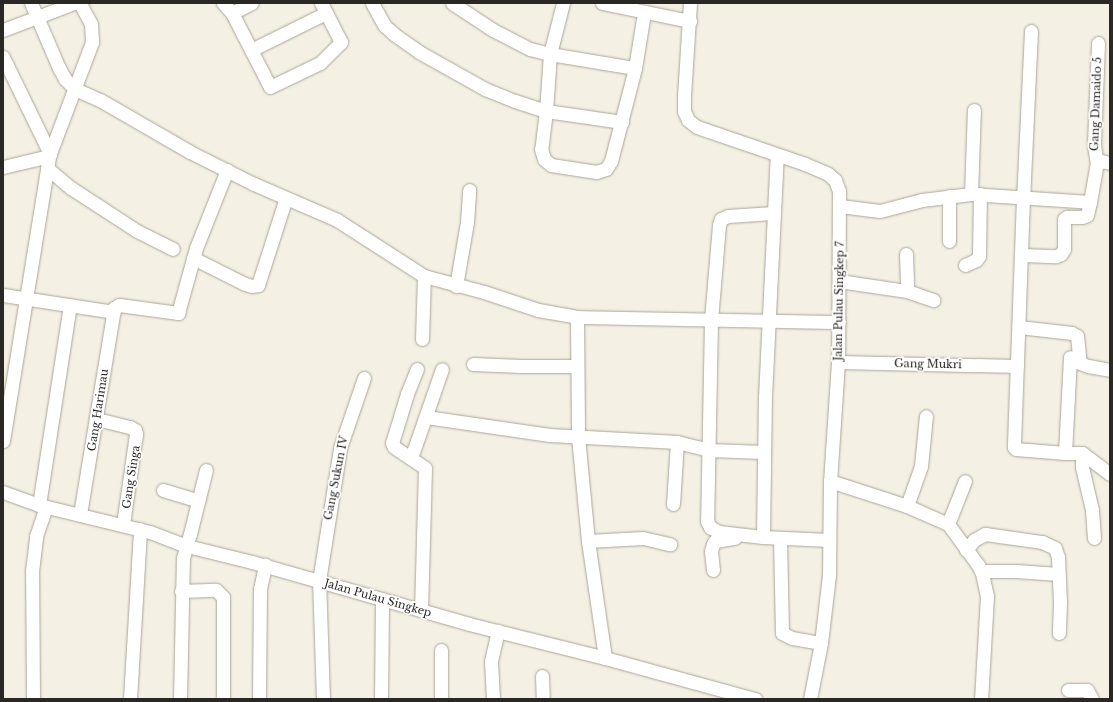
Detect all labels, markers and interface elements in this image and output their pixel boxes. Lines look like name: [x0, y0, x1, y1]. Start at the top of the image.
street label: Gang Damaido 5: [1088, 57, 1104, 151]
street label: Jalan Pulau Singkep 7: [831, 241, 847, 361]
street label: Gang Mukri: [894, 357, 962, 371]
street label: Gang Harimau: [85, 368, 111, 452]
street label: Gang Sukun IV: [321, 435, 351, 521]
street label: Gang Singa: [119, 444, 143, 510]
street label: Jalan Pulau Singkep: [323, 576, 433, 620]

